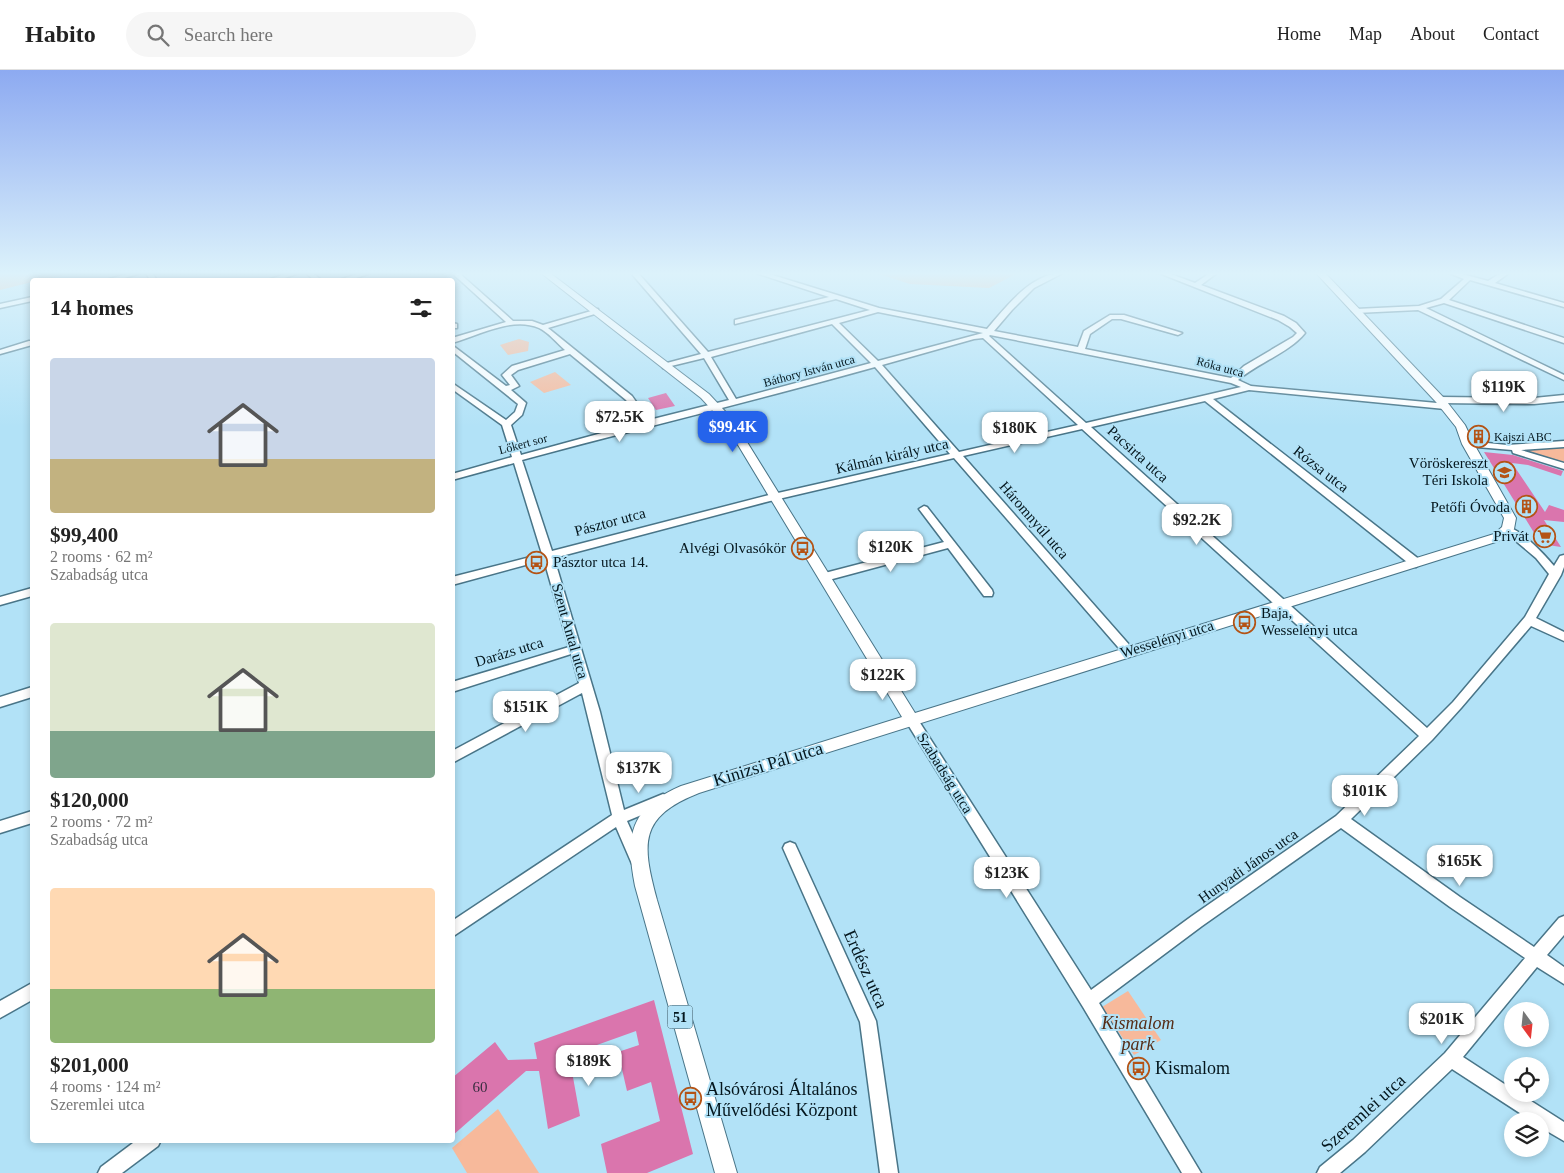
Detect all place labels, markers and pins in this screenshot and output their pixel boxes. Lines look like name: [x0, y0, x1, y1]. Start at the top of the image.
pin: $119K: [1469, 370, 1539, 413]
pin: $72.5K: [579, 400, 661, 443]
pin: $99.4K: [692, 410, 774, 453]
pin: $180K: [980, 412, 1050, 454]
building icon: Kajszi ABC: [1466, 425, 1490, 449]
place label: Kajszi ABC: [1494, 430, 1552, 444]
place label: Vöröskereszt Téri Iskola: [1409, 455, 1489, 488]
school or university icon: Vöröskereszt Téri Iskola: [1492, 460, 1516, 484]
building icon: Petőfi Óvoda: [1514, 495, 1538, 519]
place label: Petőfi Óvoda: [1430, 499, 1510, 515]
pin: $92.2K: [1156, 504, 1238, 546]
supermarket icon: Privát: [1533, 524, 1557, 548]
place label: Privát: [1493, 528, 1530, 544]
pin: $120K: [856, 530, 926, 573]
bus stop icon: Alvégi Olvasókör: [790, 536, 814, 560]
place label: Alvégi Olvasókör: [679, 540, 786, 556]
bus stop icon: Pásztor utca 14.: [525, 550, 549, 574]
place label: Pásztor utca 14.: [553, 554, 648, 570]
place label: Baja, Wesselényi utca: [1261, 605, 1358, 638]
bus stop icon: Baja, Wesselényi utca: [1233, 610, 1257, 634]
pin: $122K: [848, 658, 918, 701]
pin: $151K: [491, 690, 561, 733]
pin: $137K: [604, 752, 674, 794]
pin: $101K: [1330, 774, 1400, 817]
pin: $165K: [1425, 844, 1495, 887]
pin: $123K: [972, 856, 1042, 899]
pin: $201K: [1407, 1002, 1477, 1045]
pin: $189K: [554, 1044, 624, 1087]
bus stop icon: Kismalom: [1127, 1056, 1151, 1080]
place label: Kismalom: [1155, 1058, 1230, 1078]
place label: Alsóvárosi Általános Művelődési Központ: [706, 1078, 857, 1120]
bus stop icon: Alsóvárosi Általános Művelődési Központ: [678, 1087, 702, 1111]

